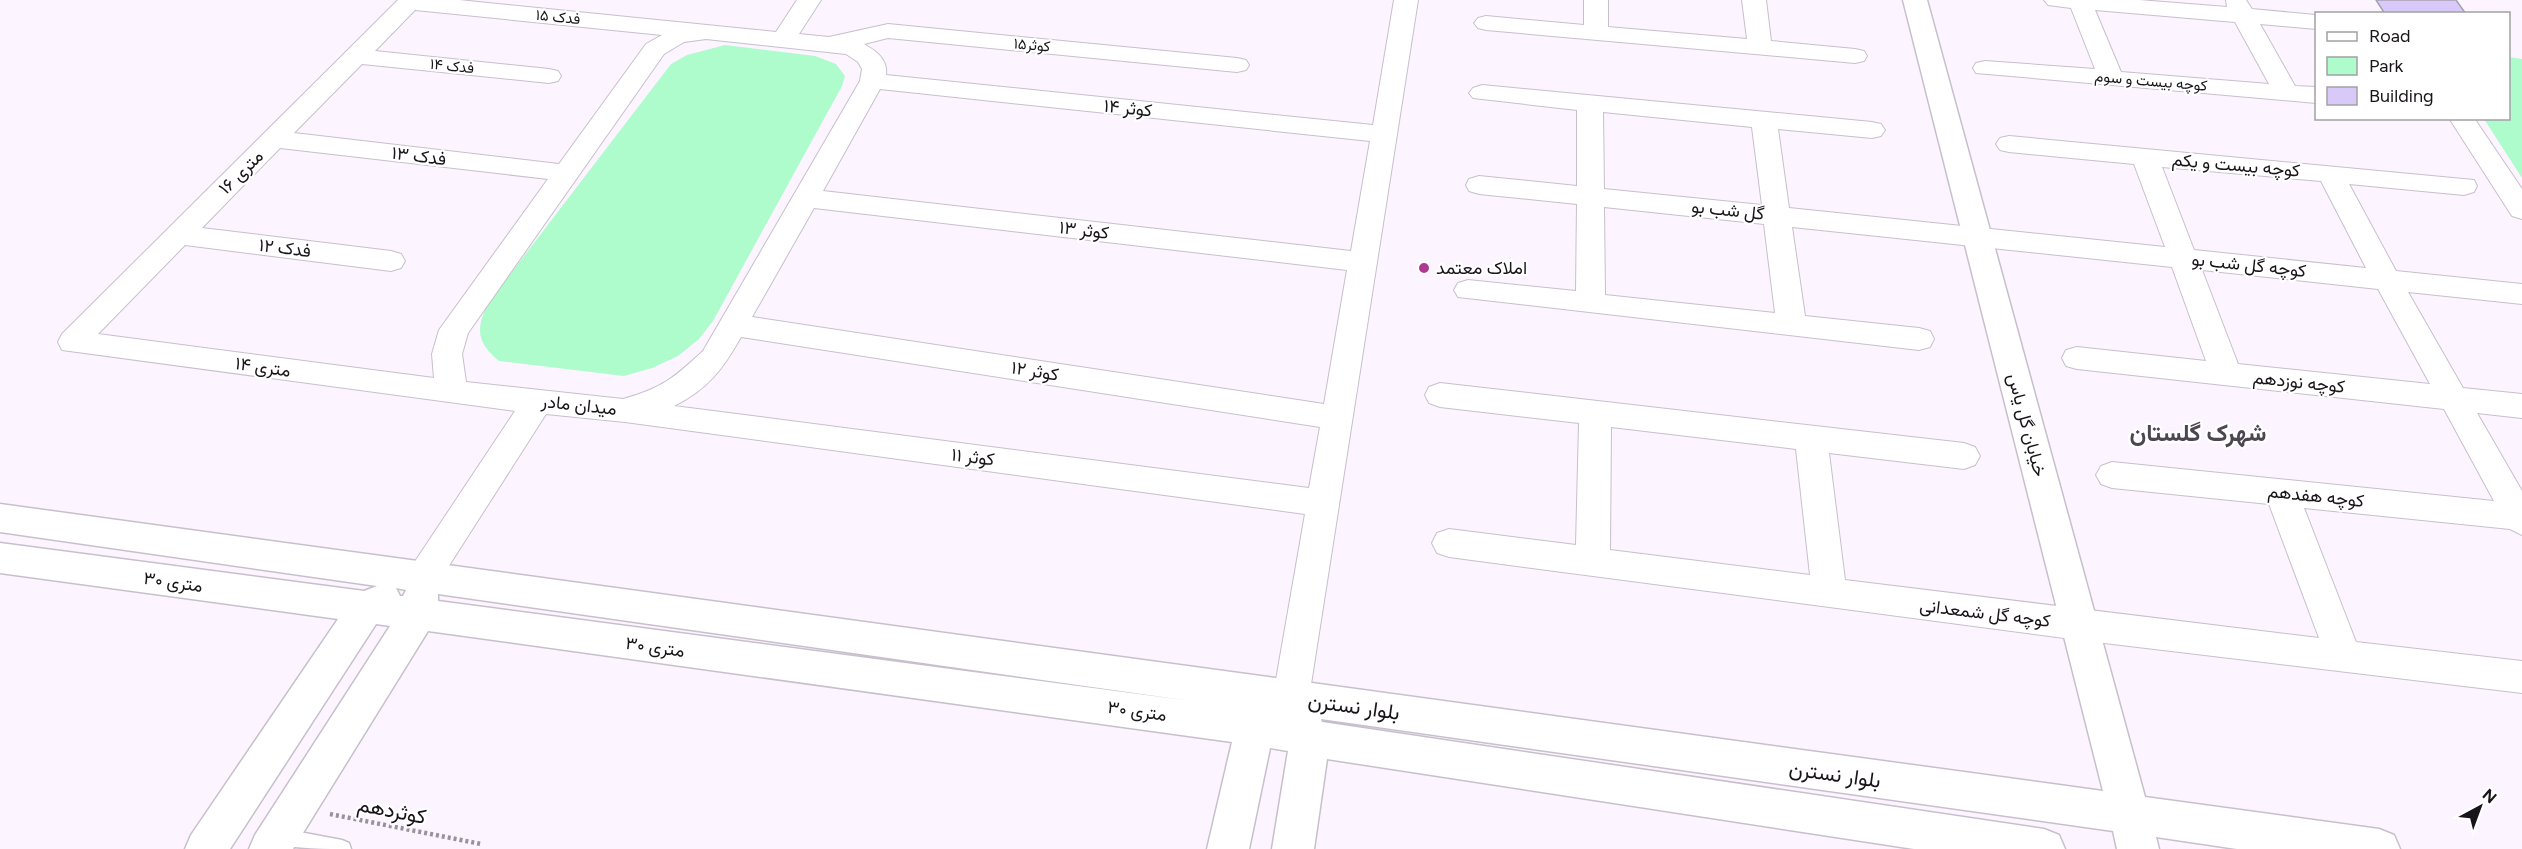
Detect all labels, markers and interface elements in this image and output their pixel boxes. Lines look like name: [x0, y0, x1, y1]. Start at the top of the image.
street label: فدک ۱۵: [535, 6, 581, 28]
legend: [2315, 12, 2510, 120]
text: Road: [2369, 25, 2410, 47]
street label: کوثر۱۵: [1013, 34, 1052, 56]
street label: فدک ۱۴: [429, 55, 475, 77]
text: Park: [2369, 55, 2404, 77]
street label: کوچه بیست و سوم: [2094, 67, 2208, 96]
text: Building: [2369, 85, 2434, 107]
street label: کوثر ۱۴: [1103, 95, 1153, 121]
street label: فدک ۱۳: [390, 142, 448, 170]
street label: ۱۶ متری: [214, 145, 268, 199]
street label: کوچه بیست و یکم: [2171, 148, 2301, 183]
street label: گل شب بو: [1690, 195, 1766, 225]
street label: کوثر ۱۳: [1058, 216, 1110, 244]
street label: فدک ۱۲: [258, 234, 312, 262]
street label: کوچه گل شب بو: [2191, 248, 2307, 283]
place label: املاک معتمد: [1436, 257, 1527, 279]
marker: املاک معتمد: [1417, 261, 1431, 275]
street label: ۱۴ متری: [234, 352, 292, 382]
street label: کوثر ۱۲: [1010, 356, 1060, 386]
street label: کوچه نوزدهم: [2252, 366, 2346, 399]
street label: خیابان گل یاس: [2003, 371, 2051, 479]
street label: میدان مادر: [539, 390, 618, 420]
district label: شهرک گلستان: [2130, 418, 2266, 448]
street label: کوثر ۱۱: [950, 443, 996, 471]
street label: کوچه هفدهم: [2267, 480, 2365, 513]
street label: ۳۰ متری: [142, 567, 204, 597]
street label: کوچه گل شمعدانی: [1918, 594, 2052, 633]
street label: ۳۰ متری: [624, 632, 686, 662]
street label: بلوار نسترن: [1306, 687, 1402, 726]
street label: ۳۰ متری: [1106, 696, 1168, 726]
street label: بلوار نسترن: [1787, 755, 1883, 794]
north arrow: [2450, 777, 2510, 837]
text: N: [2479, 785, 2500, 807]
street label: کوثردهم: [355, 791, 429, 831]

